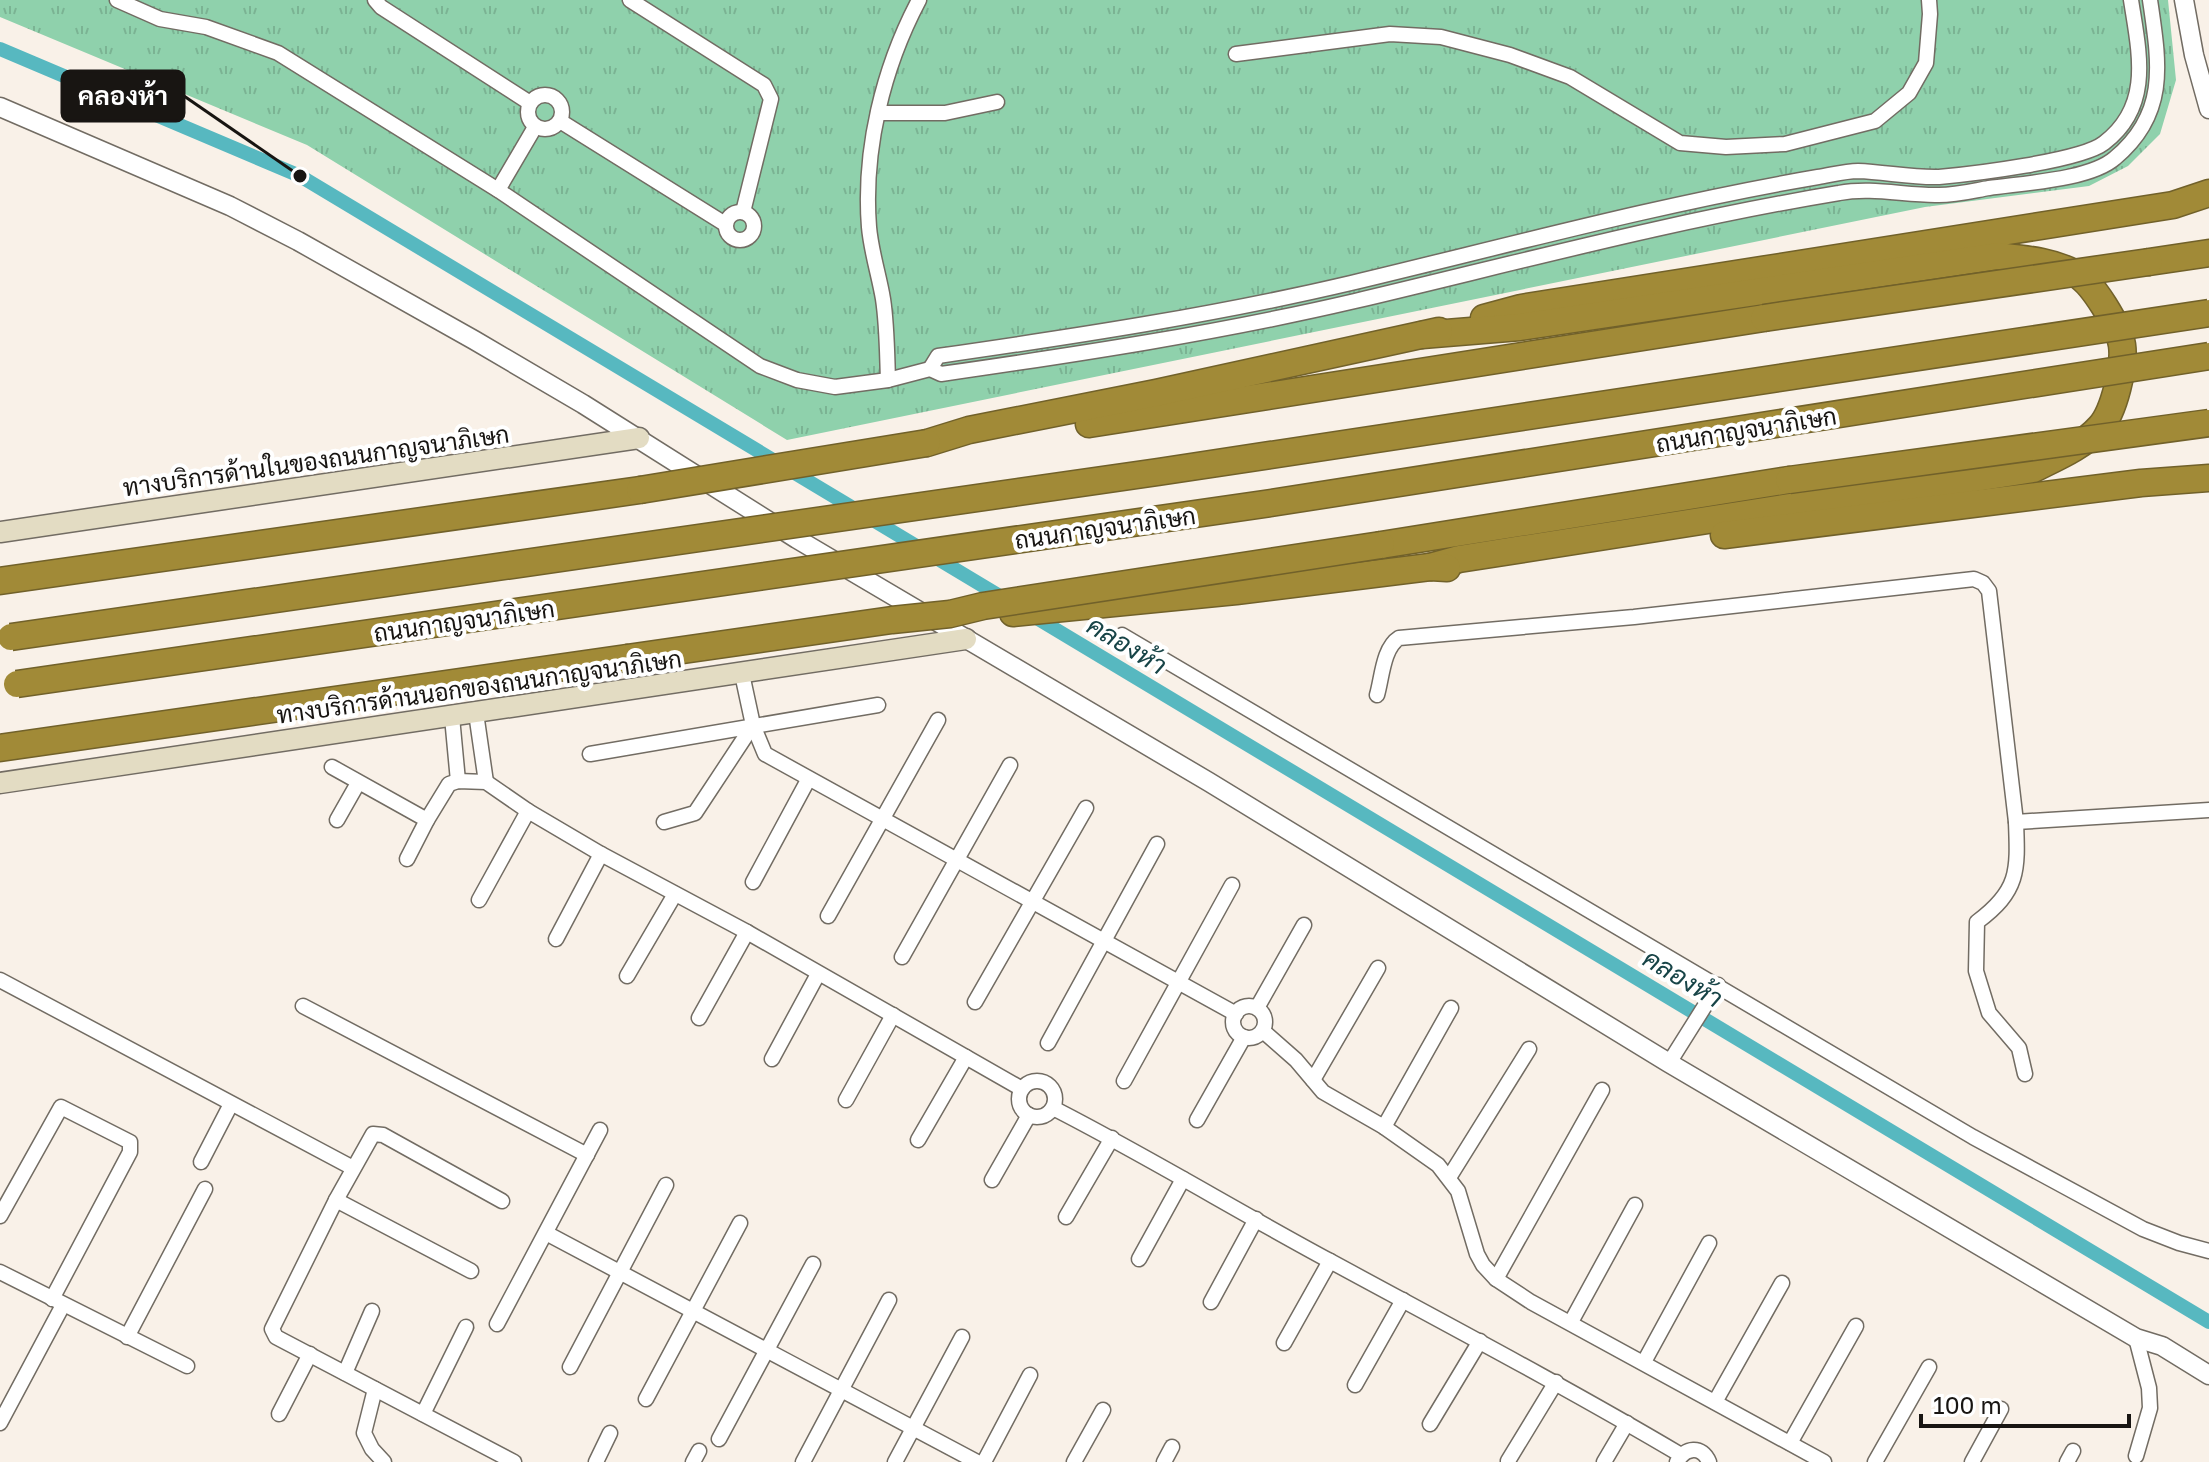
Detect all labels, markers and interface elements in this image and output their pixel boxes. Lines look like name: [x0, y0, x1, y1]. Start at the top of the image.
callout: คลองห้า: [62, 71, 184, 121]
text: คลองห้า: [78, 79, 168, 111]
street label: ถนนกาญจนาภิเษก: [1654, 400, 1839, 459]
street label: ทางบริการด้านในของถนนกาญจนาภิเษก: [121, 419, 511, 502]
street label: ถนนกาญจนาภิเษก: [1013, 500, 1198, 555]
street label: ถนนกาญจนาภิเษก: [372, 593, 557, 648]
water label: คลองห้า: [1082, 609, 1172, 681]
street label: ทางบริการด้านนอกของถนนกาญจนาภิเษก: [275, 643, 683, 730]
water label: คลองห้า: [1638, 942, 1728, 1014]
scale bar: [1921, 1378, 2129, 1428]
text: 100 m: [1933, 1390, 2002, 1419]

